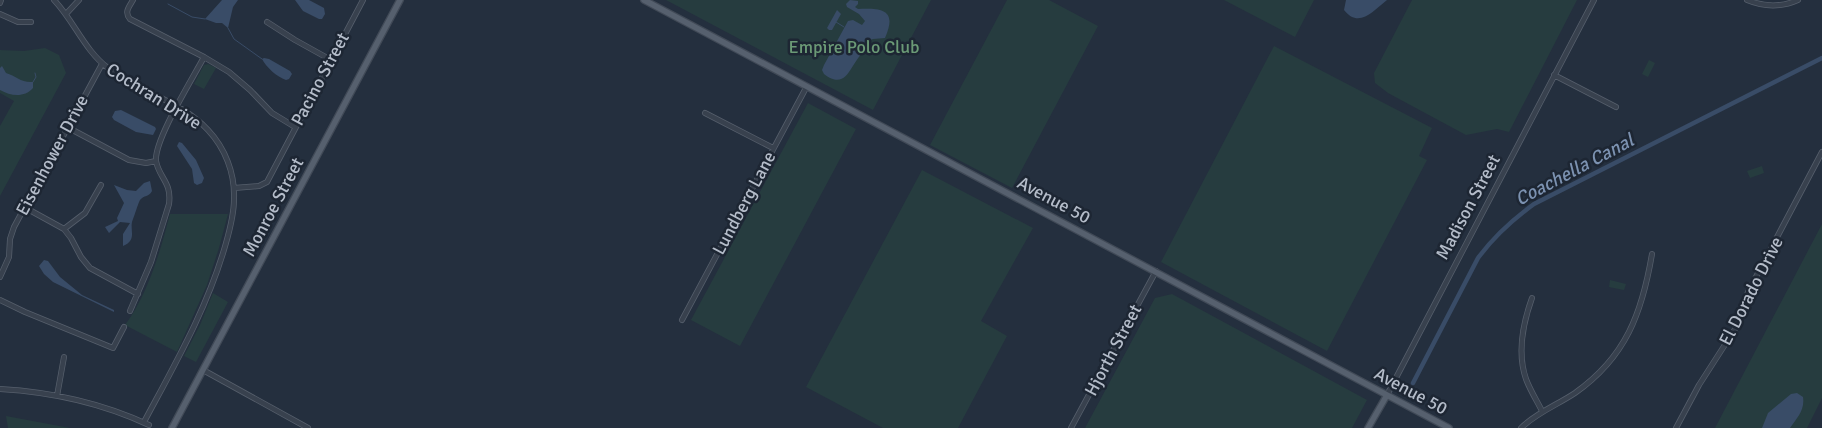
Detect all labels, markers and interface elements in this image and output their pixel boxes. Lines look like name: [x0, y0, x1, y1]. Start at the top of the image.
street label: Pacino Street: [286, 29, 354, 129]
park label: Empire Polo Club: [789, 36, 920, 58]
street label: Cochran Drive: [102, 58, 206, 134]
street label: Eisenhower Drive: [11, 91, 93, 219]
water label: Coachella Canal: [1511, 128, 1639, 211]
street label: Lundberg Lane: [708, 148, 780, 258]
street label: Madison Street: [1431, 151, 1505, 263]
street label: Monroe Street: [238, 154, 308, 260]
street label: Avenue 50: [1014, 172, 1094, 228]
street label: El Dorado Drive: [1714, 233, 1788, 349]
street label: Hjorth Street: [1080, 300, 1146, 400]
street label: Avenue 50: [1371, 363, 1451, 419]

